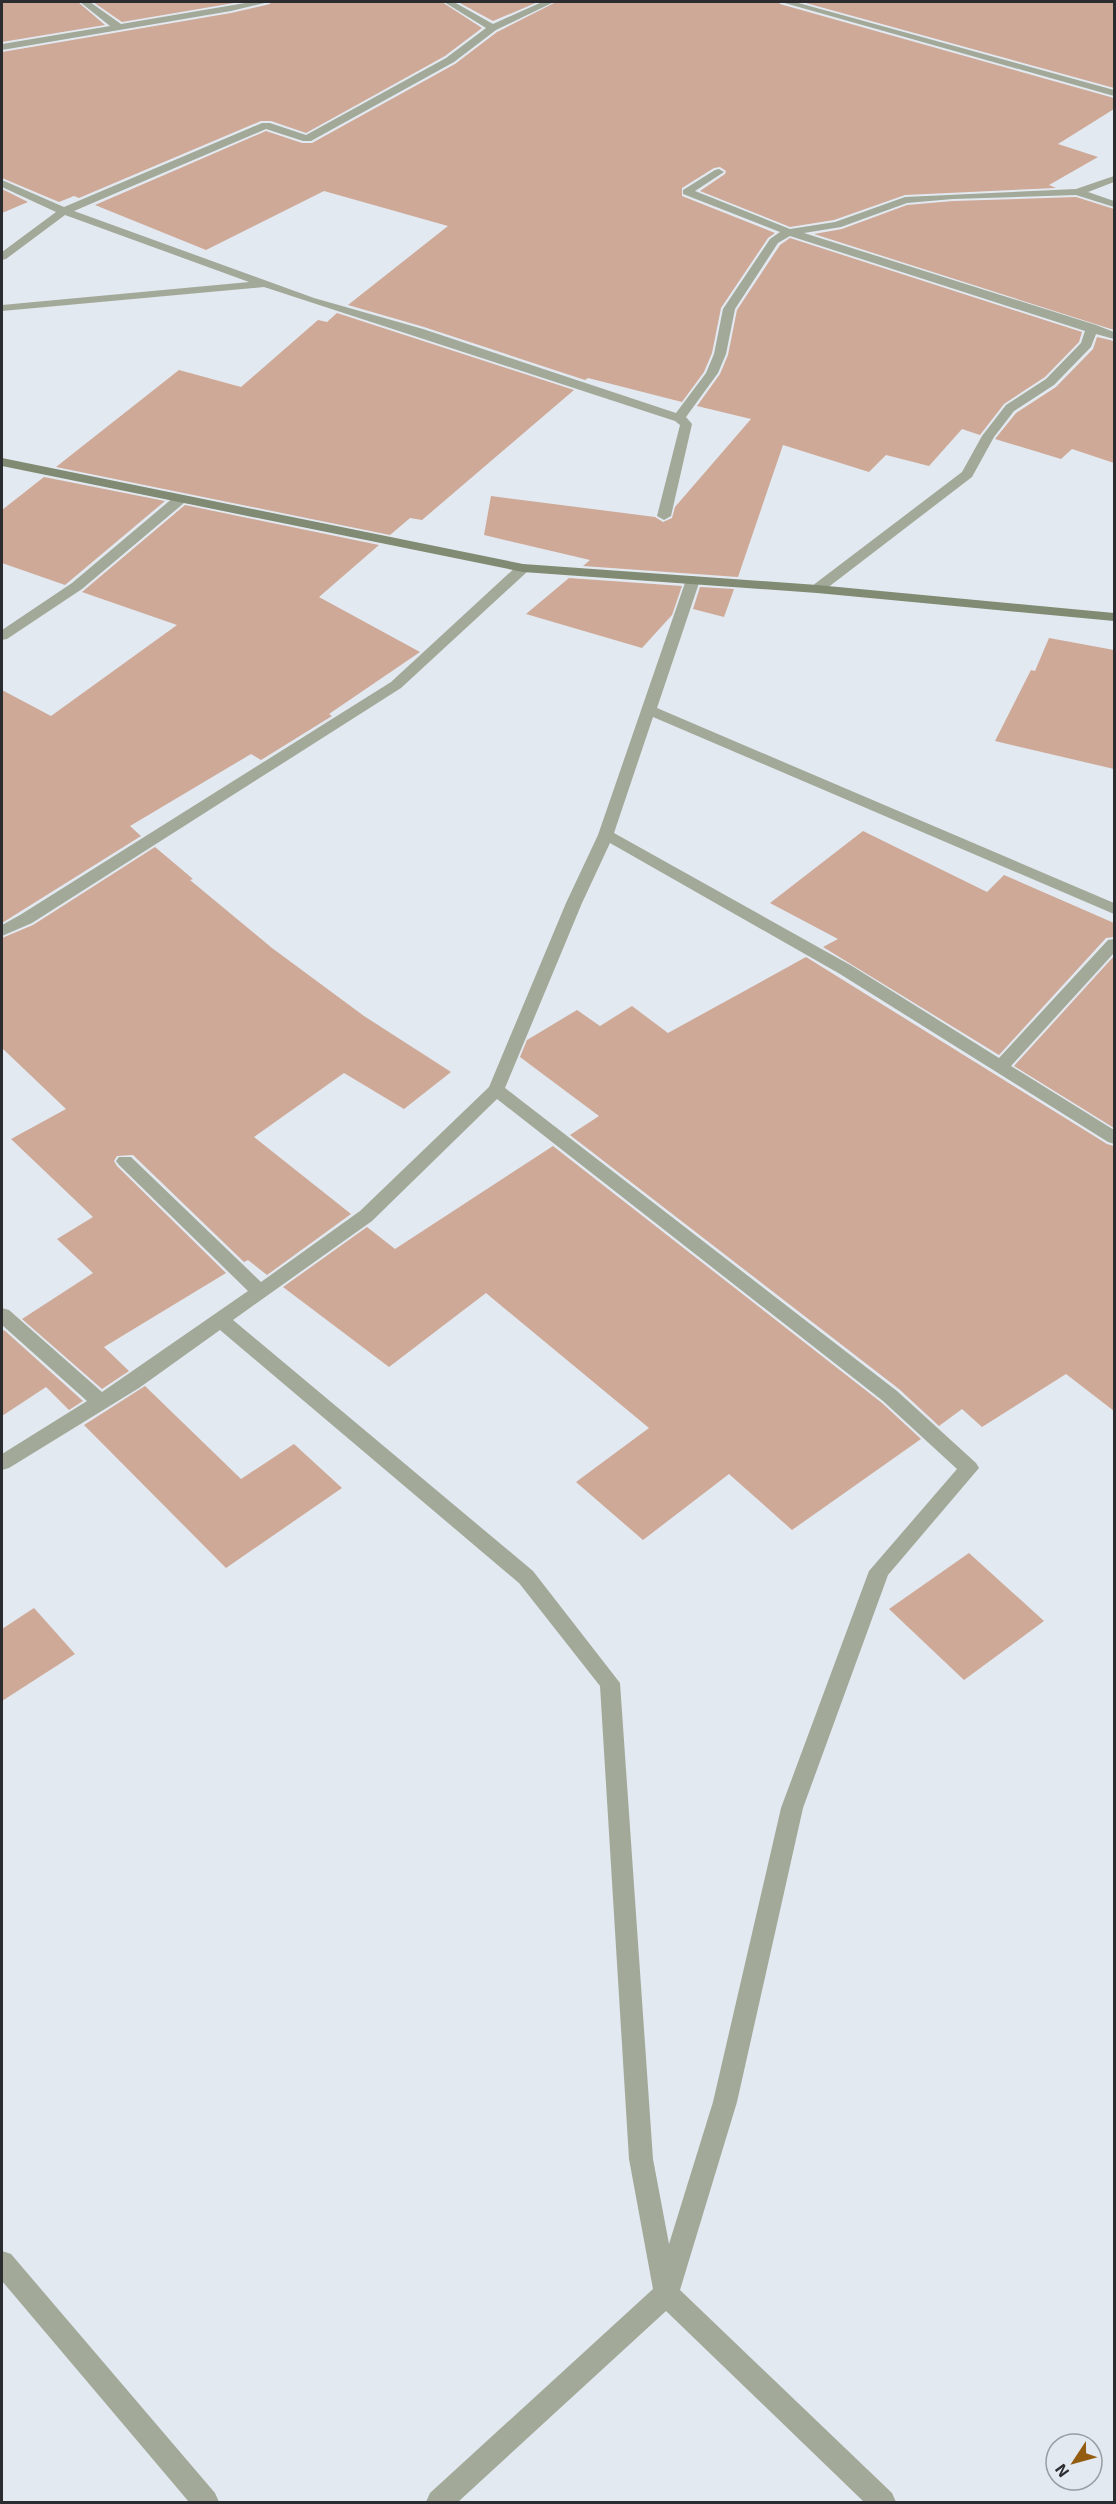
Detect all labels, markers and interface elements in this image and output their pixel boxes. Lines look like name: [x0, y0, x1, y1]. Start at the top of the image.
north arrow: [1044, 2432, 1104, 2492]
text: N: [1050, 2461, 1073, 2481]

